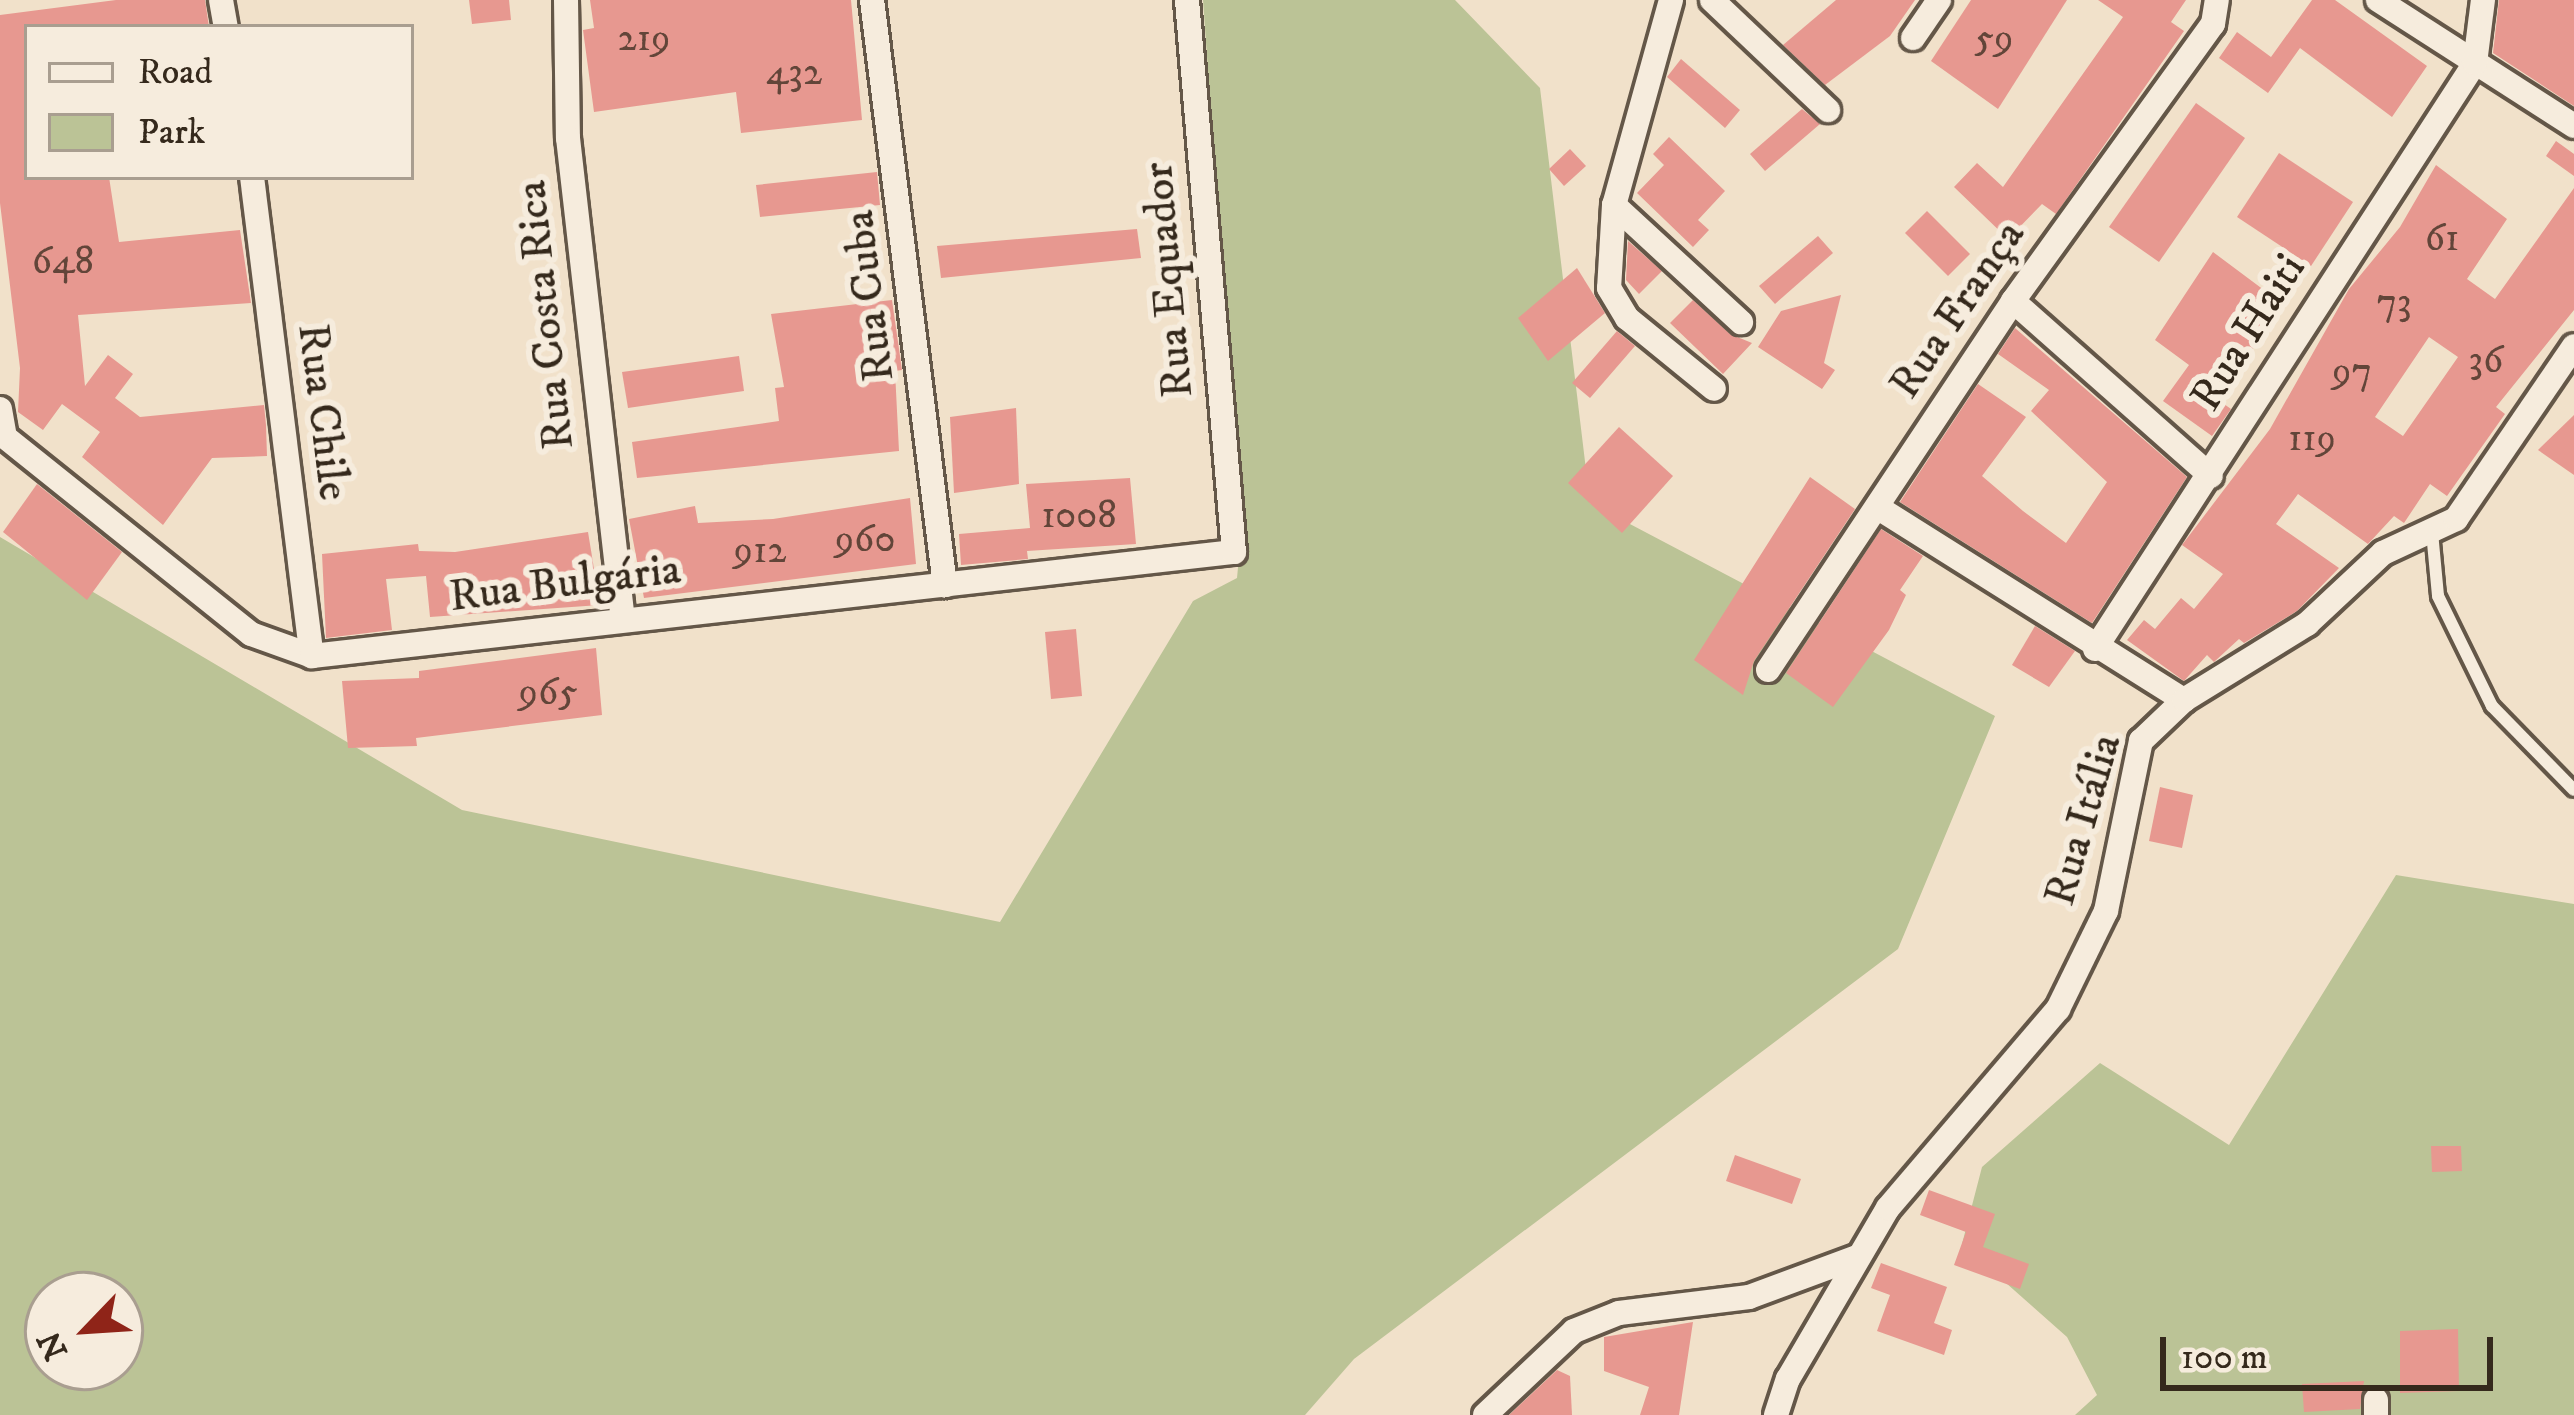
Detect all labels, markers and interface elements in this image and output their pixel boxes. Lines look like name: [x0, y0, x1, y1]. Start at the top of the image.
house number: 219: [618, 16, 670, 62]
house number: 59: [1975, 16, 2013, 62]
legend: [24, 24, 414, 180]
text: Road: [138, 50, 213, 95]
house number: 432: [766, 50, 822, 96]
text: Park: [138, 110, 205, 155]
street label: Rua Equador: [1132, 160, 1206, 400]
street label: Rua Costa Rica: [505, 178, 587, 452]
street label: Rua Cuba: [833, 207, 907, 385]
street label: Rua França: [1879, 211, 2037, 409]
house number: 61: [2425, 216, 2459, 262]
house number: 648: [32, 239, 94, 285]
street label: Rua Haiti: [2180, 245, 2318, 421]
house number: 73: [2376, 280, 2412, 326]
street label: Rua Chile: [284, 321, 360, 503]
house number: 36: [2469, 338, 2503, 384]
house number: 97: [2332, 349, 2372, 395]
house number: 119: [2288, 416, 2336, 462]
house number: 1008: [1041, 493, 1117, 539]
house number: 960: [835, 517, 895, 563]
house number: 912: [734, 528, 786, 574]
street label: Rua Bulgária: [446, 543, 684, 625]
house number: 965: [518, 670, 578, 716]
street label: Rua Itália: [2034, 728, 2134, 912]
north arrow: [24, 1271, 144, 1391]
scale bar: [2166, 1313, 2499, 1387]
text: N: [29, 1324, 78, 1366]
text: 100 m: [2181, 1335, 2268, 1380]

